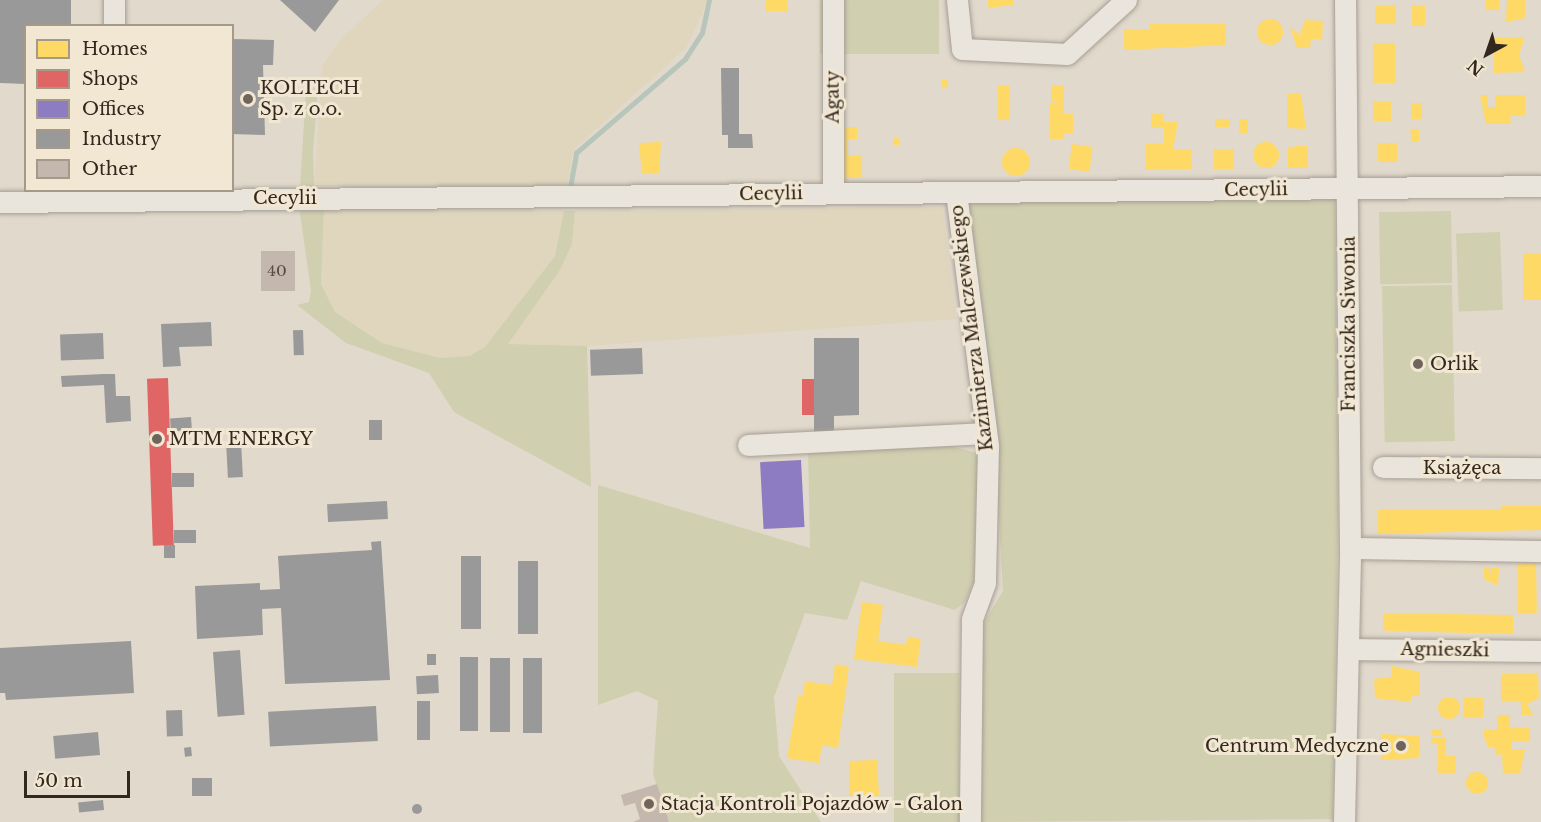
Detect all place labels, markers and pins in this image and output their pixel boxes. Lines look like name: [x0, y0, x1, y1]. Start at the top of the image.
place label: KOLTECH Sp. z o.o.: [260, 78, 360, 121]
marker: KOLTECH Sp. z o.o.: [241, 92, 255, 106]
place label: Orlik: [1430, 353, 1479, 375]
marker: Orlik: [1411, 357, 1425, 371]
place label: MTM ENERGY: [169, 428, 313, 450]
marker: MTM ENERGY: [150, 432, 164, 446]
place label: Centrum Medyczne: [1205, 735, 1389, 757]
marker: Centrum Medyczne: [1394, 739, 1408, 753]
place label: Stacja Kontroli Pojazdów - Galon: [661, 793, 964, 815]
marker: Stacja Kontroli Pojazdów - Galon: [642, 797, 656, 811]

